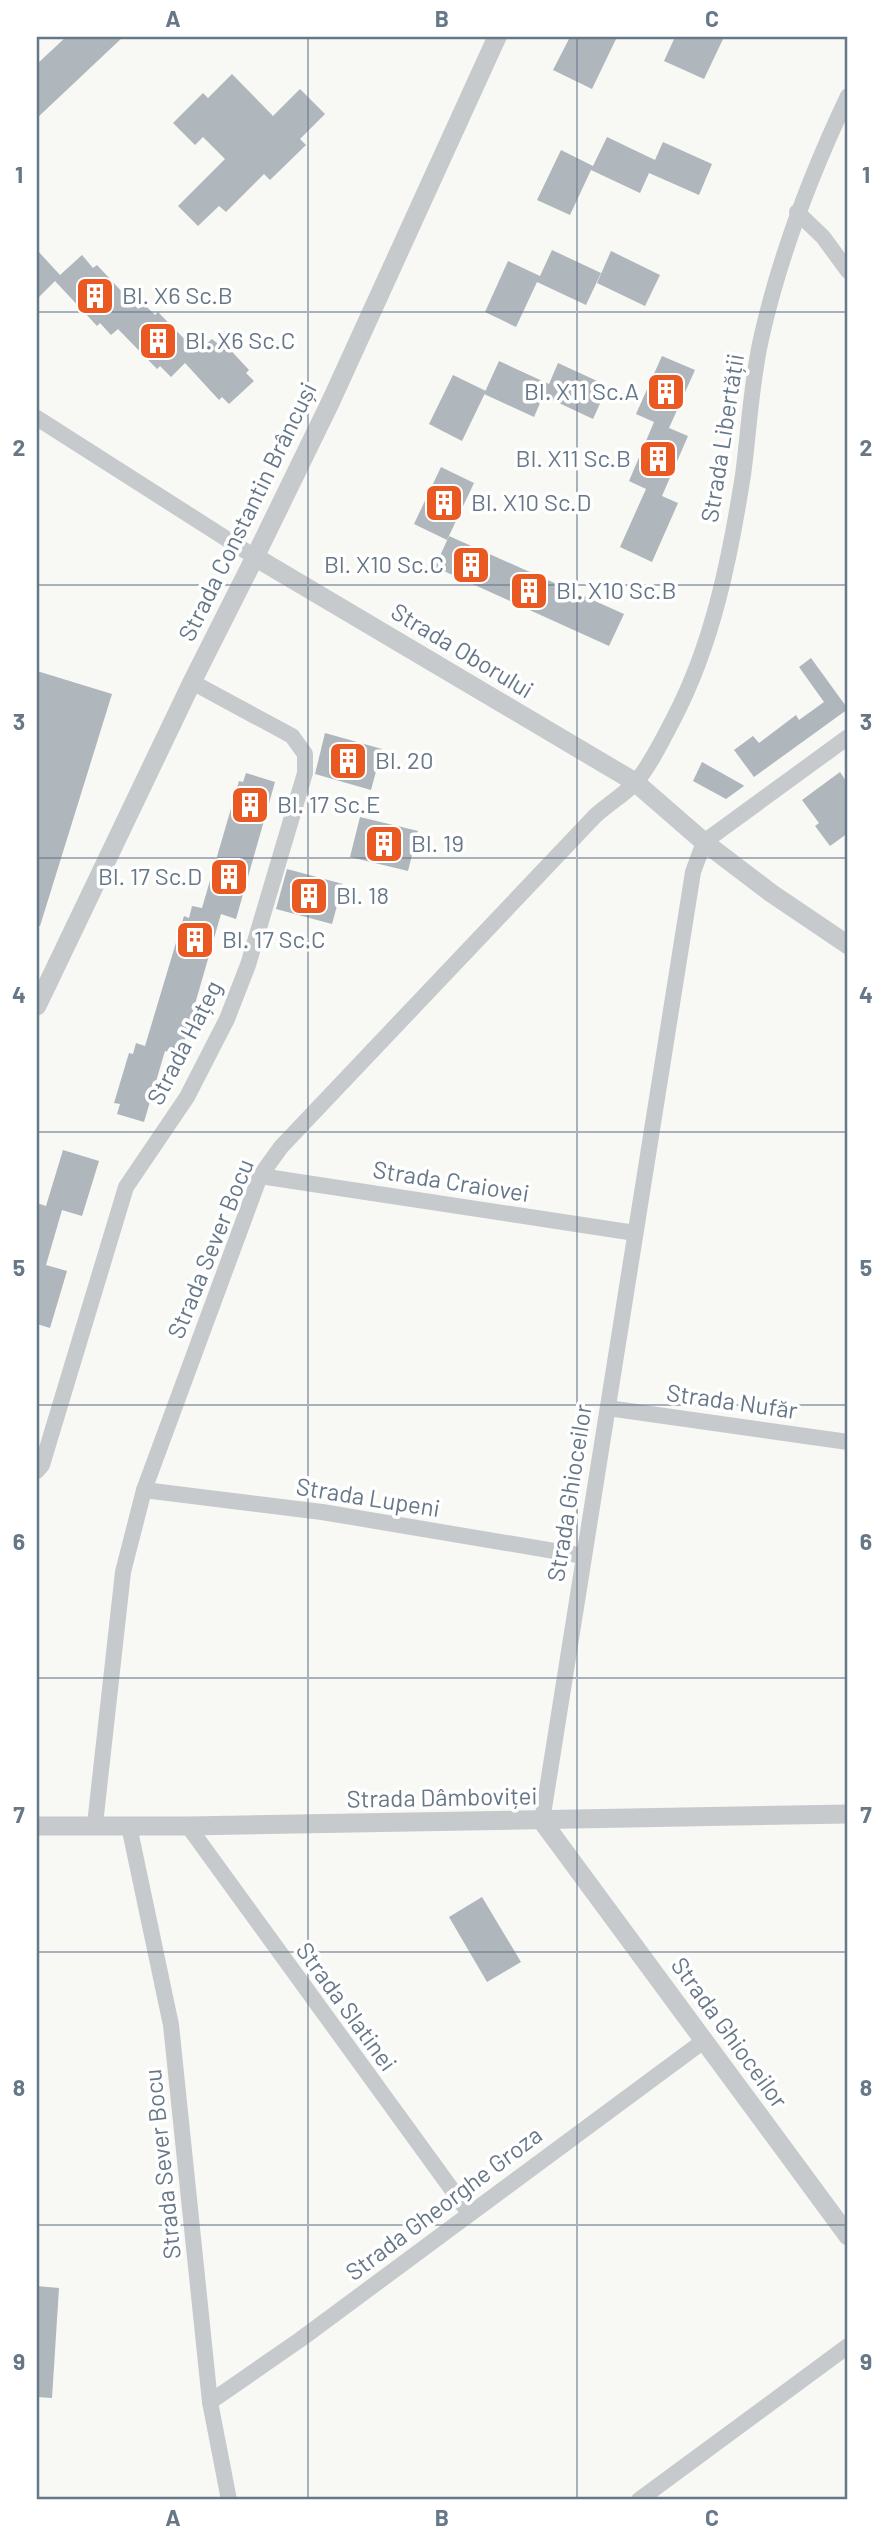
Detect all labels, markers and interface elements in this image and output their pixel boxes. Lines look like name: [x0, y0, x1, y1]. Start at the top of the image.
text: A: [165, 4, 181, 32]
text: B: [435, 4, 449, 32]
text: C: [705, 4, 719, 32]
text: 1: [15, 160, 23, 188]
text: 1: [862, 160, 870, 188]
building icon: Bl. X6 Sc.B: [74, 275, 116, 317]
place label: Bl. X6 Sc.B: [122, 280, 233, 309]
building icon: Bl. X6 Sc.C: [137, 320, 179, 362]
place label: Bl. X6 Sc.C: [185, 325, 295, 354]
street label: Strada Libertății: [694, 351, 749, 524]
building icon: Bl. X11 Sc.A: [645, 371, 687, 413]
place label: Bl. X11 Sc.A: [524, 376, 639, 405]
street label: Strada Constantin Brâncuși: [171, 377, 322, 645]
text: 2: [13, 433, 25, 461]
text: 2: [860, 433, 872, 461]
building icon: Bl. X11 Sc.B: [637, 438, 679, 480]
place label: Bl. X11 Sc.B: [516, 443, 631, 472]
building icon: Bl. X10 Sc.D: [423, 482, 465, 524]
place label: Bl. X10 Sc.D: [471, 487, 591, 516]
building icon: Bl. X10 Sc.C: [450, 544, 492, 586]
place label: Bl. X10 Sc.C: [324, 549, 444, 578]
building icon: Bl. X10 Sc.B: [508, 570, 550, 612]
place label: Bl. X10 Sc.B: [556, 575, 677, 604]
street label: Strada Oborului: [386, 596, 539, 704]
text: 3: [13, 707, 25, 735]
text: 3: [860, 707, 872, 735]
building icon: Bl. 20: [327, 740, 369, 782]
place label: Bl. 20: [375, 745, 433, 774]
building icon: Bl. 17 Sc.E: [229, 784, 271, 826]
place label: Bl. 17 Sc.E: [277, 789, 381, 818]
building icon: Bl. 19: [363, 823, 405, 865]
place label: Bl. 19: [411, 828, 464, 857]
building icon: Bl. 17 Sc.D: [208, 856, 250, 898]
place label: Bl. 17 Sc.D: [98, 861, 202, 890]
building icon: Bl. 18: [288, 875, 330, 917]
place label: Bl. 18: [336, 880, 389, 909]
building icon: Bl. 17 Sc.C: [174, 919, 216, 961]
place label: Bl. 17 Sc.C: [222, 924, 326, 953]
street label: Strada Hațeg: [140, 975, 227, 1109]
text: 4: [12, 980, 26, 1008]
text: 4: [859, 980, 873, 1008]
street label: Strada Sever Bocu: [160, 1154, 259, 1342]
street label: Strada Craiovei: [371, 1154, 532, 1207]
text: 5: [13, 1253, 25, 1281]
text: 5: [860, 1253, 872, 1281]
street label: Strada Nufăr: [665, 1377, 800, 1424]
street label: Strada Ghioceilor: [540, 1402, 597, 1584]
street label: Strada Lupeni: [294, 1471, 442, 1522]
text: 6: [13, 1527, 25, 1555]
text: 6: [860, 1527, 872, 1555]
street label: Strada Dâmboviței: [346, 1780, 538, 1813]
text: 7: [13, 1800, 25, 1828]
text: 7: [860, 1800, 872, 1828]
street label: Strada Slatinei: [291, 1936, 404, 2076]
street label: Strada Ghioceilor: [666, 1951, 795, 2113]
street label: Strada Sever Bocu: [137, 2068, 186, 2261]
text: 8: [13, 2073, 25, 2101]
text: 8: [860, 2073, 872, 2101]
street label: Strada Gheorghe Groza: [339, 2120, 547, 2286]
text: 9: [13, 2347, 25, 2375]
text: 9: [860, 2347, 872, 2375]
text: A: [165, 2503, 181, 2531]
text: B: [435, 2503, 449, 2531]
text: C: [705, 2503, 719, 2531]

